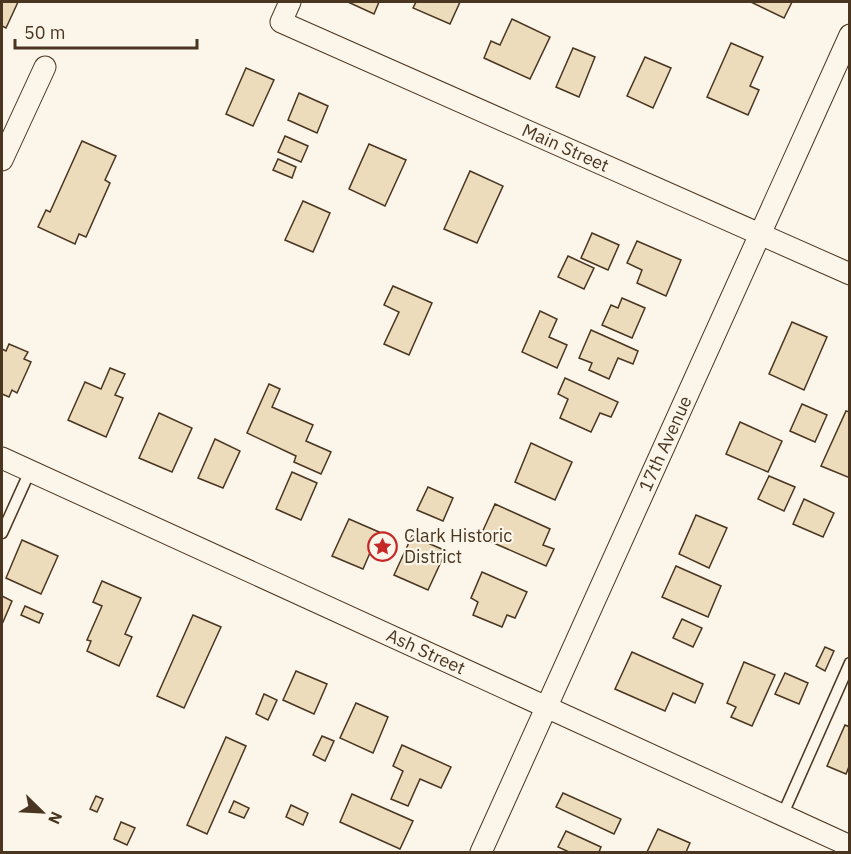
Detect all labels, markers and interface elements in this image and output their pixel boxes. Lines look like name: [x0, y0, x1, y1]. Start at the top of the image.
scale bar: [15, 12, 196, 50]
text: 50 m: [24, 21, 66, 44]
street label: Main Street: [519, 118, 613, 177]
street label: 17th Avenue: [633, 392, 697, 495]
place label: Clark Historic District: [404, 524, 512, 568]
place icon: Clark Historic District: [367, 530, 399, 562]
street label: Ash Street: [383, 623, 469, 679]
north arrow: [12, 782, 72, 842]
text: N: [44, 809, 67, 827]

